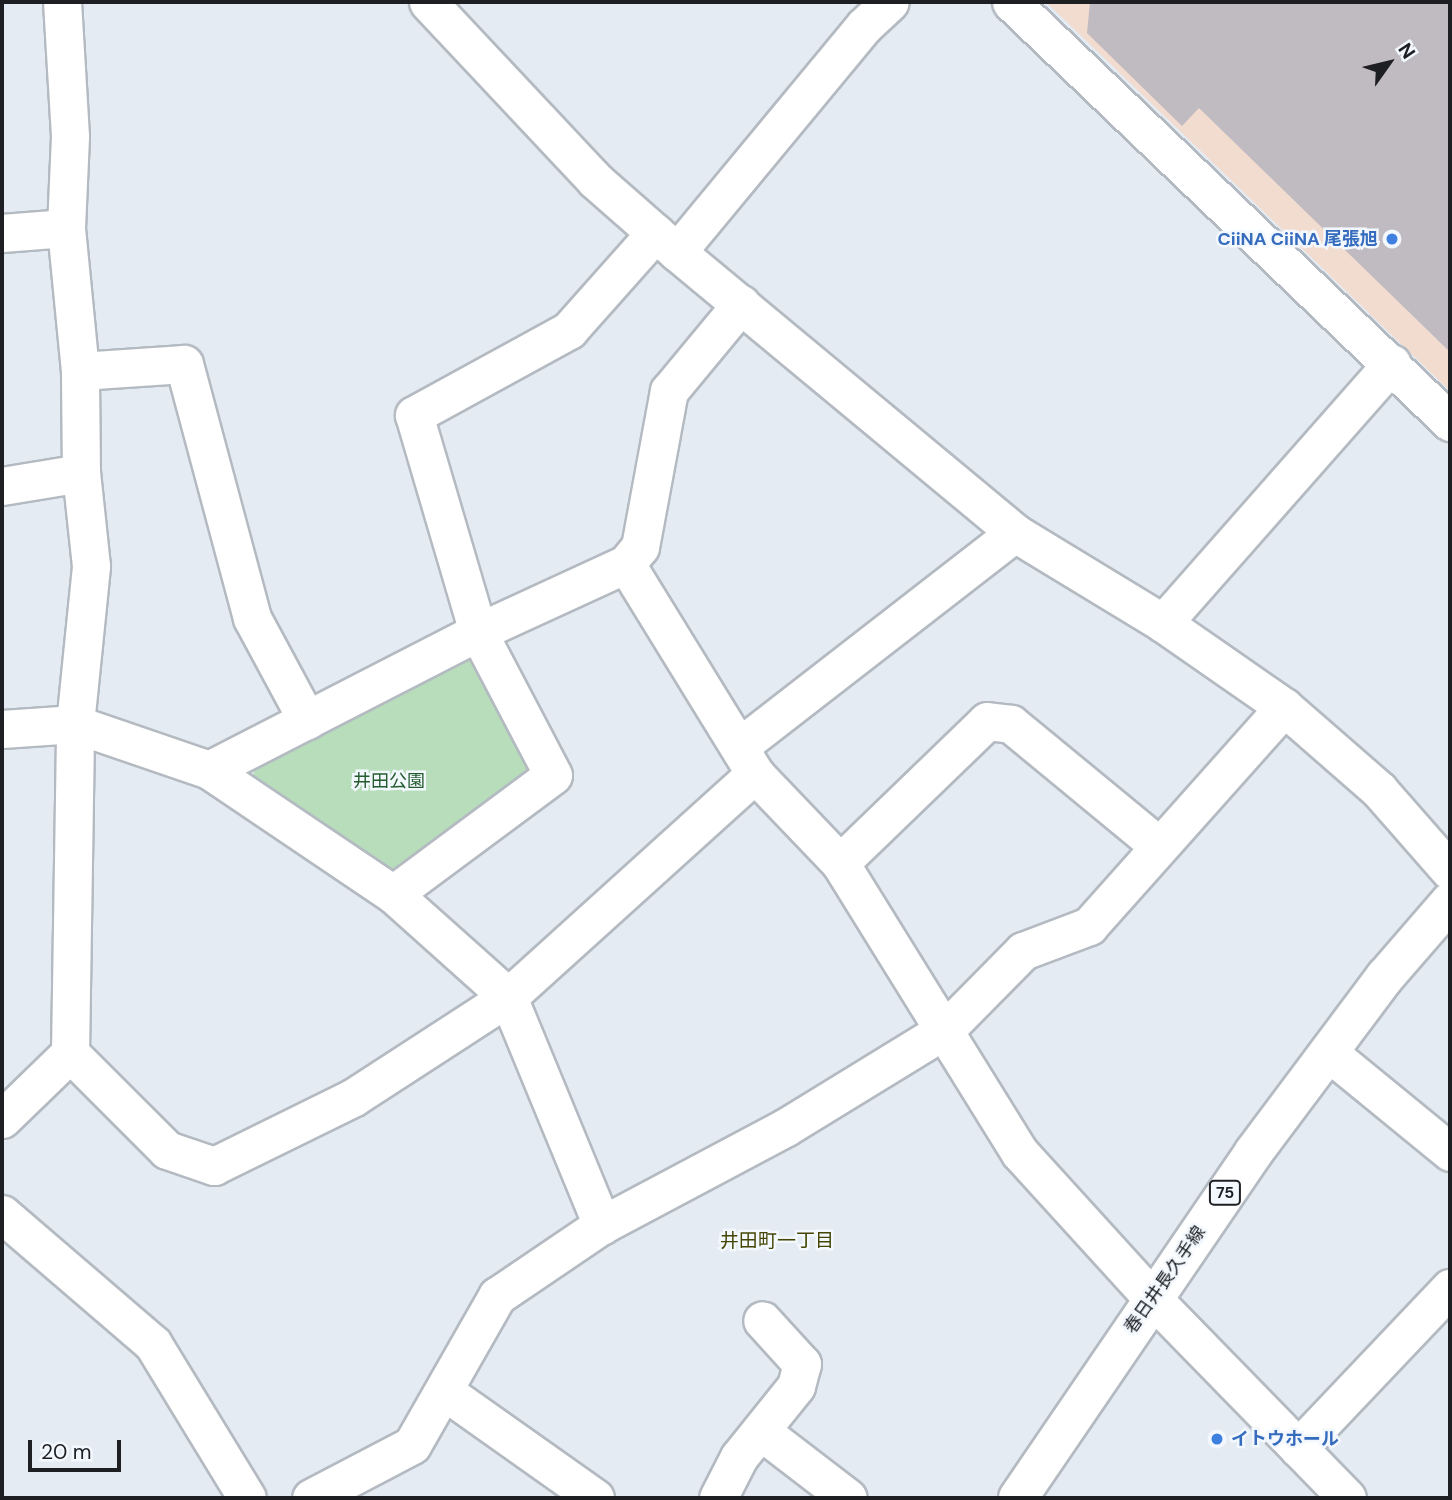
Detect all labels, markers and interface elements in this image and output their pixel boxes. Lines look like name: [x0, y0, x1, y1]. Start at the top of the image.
north arrow: [1354, 28, 1424, 98]
text: N: [1393, 38, 1421, 64]
place label: CiiNA CiiNA 尾張旭: [1217, 228, 1378, 250]
marker: CiiNA CiiNA 尾張旭: [1384, 231, 1400, 247]
park label: 井田公園: [353, 770, 425, 792]
road number: 75: [1208, 1180, 1242, 1205]
street label: 春日井長久手線: [1120, 1222, 1210, 1338]
district label: 井田町一丁目: [720, 1230, 834, 1252]
scale bar: [32, 1426, 124, 1470]
place label: イトウホール: [1231, 1428, 1339, 1450]
marker: イトウホール: [1209, 1431, 1225, 1447]
text: 20 m: [41, 1438, 92, 1466]

